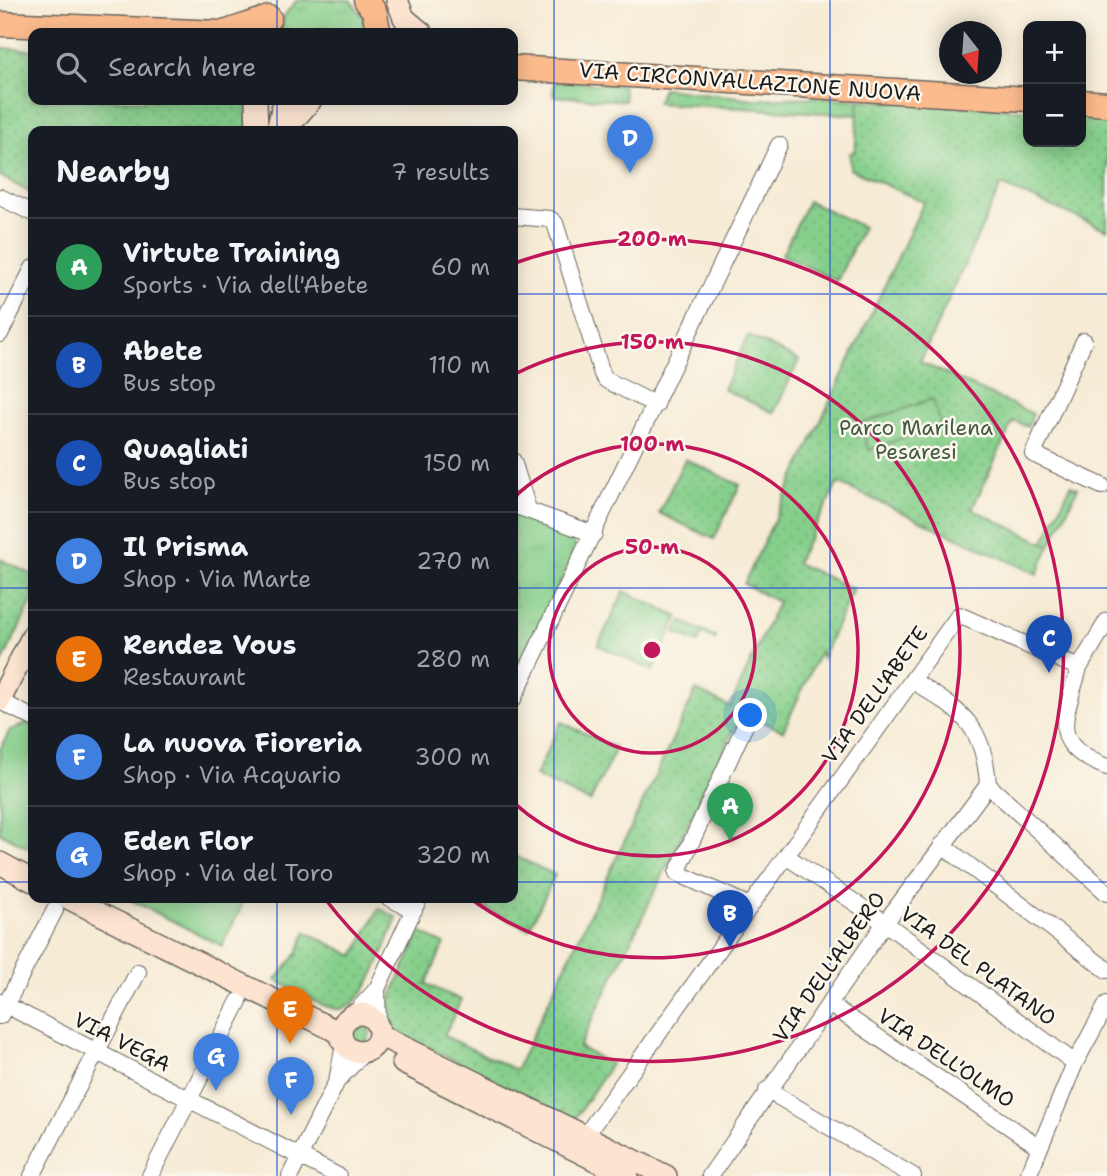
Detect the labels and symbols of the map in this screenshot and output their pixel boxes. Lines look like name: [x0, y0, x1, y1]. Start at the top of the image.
north arrow: [939, 21, 1002, 84]
street label: VIA CIRCONVALLAZIONE NUOVA: [578, 56, 922, 108]
pin: D: [607, 115, 653, 173]
text: 200 m: [617, 225, 687, 253]
text: 150 m: [620, 328, 684, 356]
park label: Parco Marilena Pesaresi: [839, 414, 993, 466]
text: 100 m: [620, 430, 684, 458]
text: 50 m: [625, 533, 679, 561]
pin: C: [1026, 615, 1072, 673]
street label: VIA DELL'ABETE: [816, 621, 934, 769]
centre of rings: [640, 638, 664, 662]
your location: [733, 698, 767, 732]
pin: A: [707, 783, 753, 841]
street label: VIA DELL'ALBERO: [766, 886, 892, 1048]
pin: B: [707, 890, 753, 948]
street label: VIA DEL PLATANO: [894, 900, 1062, 1032]
pin: E: [267, 986, 313, 1044]
street label: VIA DELL'OLMO: [872, 1002, 1020, 1114]
street label: VIA VEGA: [69, 1006, 175, 1078]
pin: G: [193, 1033, 239, 1091]
pin: F: [268, 1057, 314, 1115]

